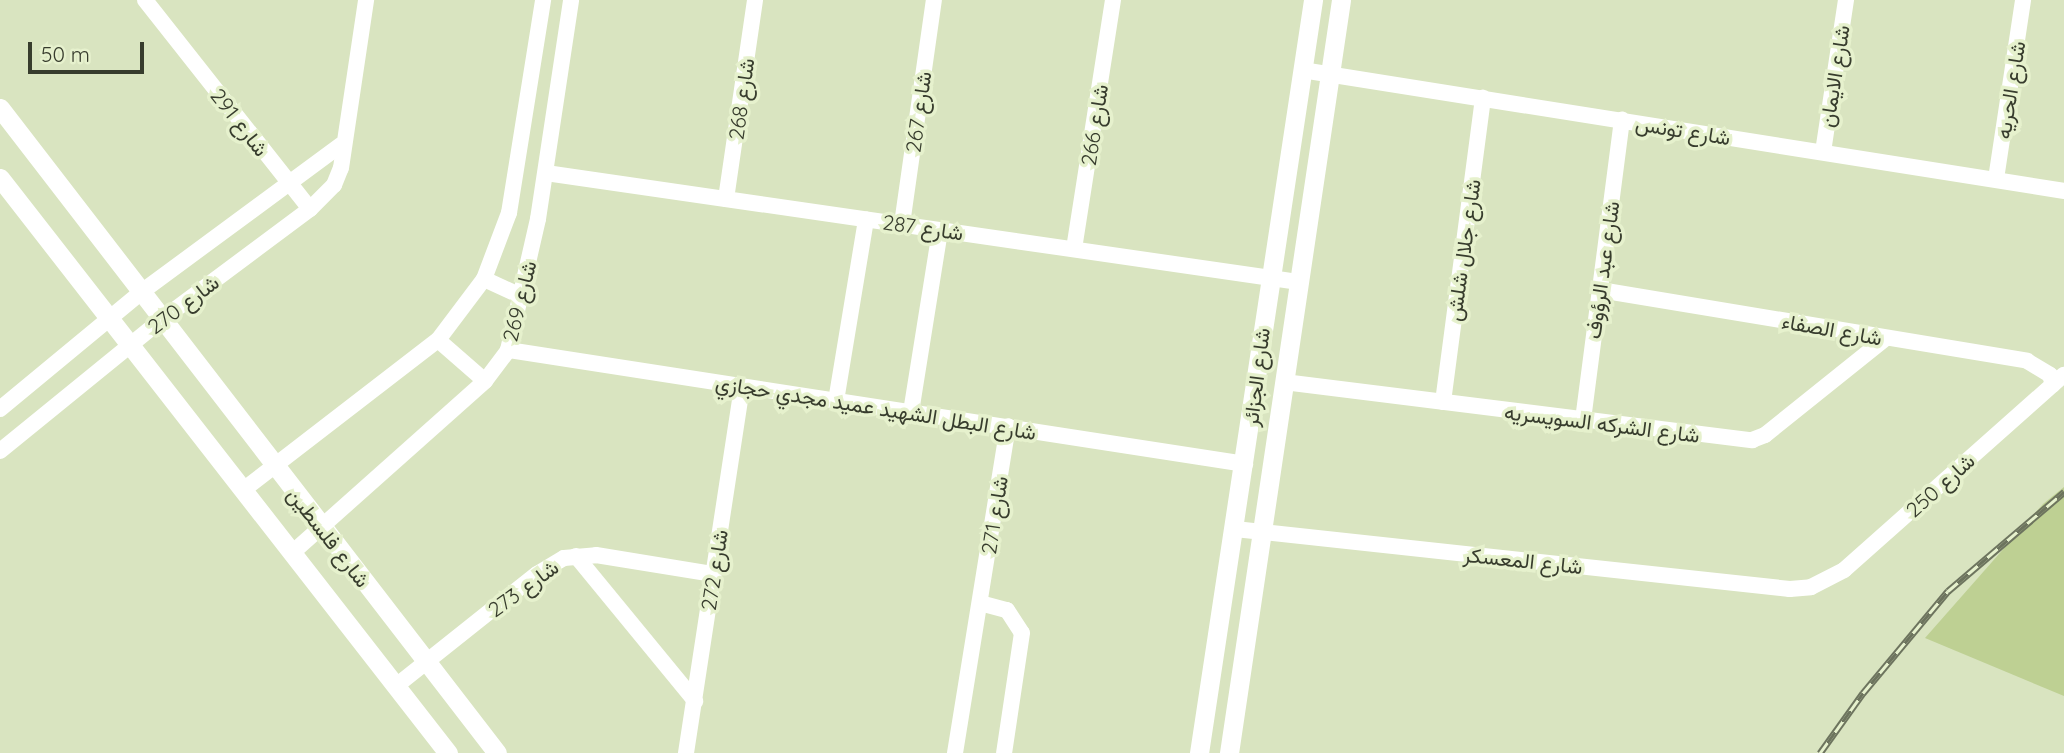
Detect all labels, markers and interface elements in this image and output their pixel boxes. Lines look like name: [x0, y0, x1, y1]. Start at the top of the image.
street label: شارع الايمان: [1813, 23, 1855, 129]
scale bar: [32, 28, 147, 72]
street label: شارع الحريه: [1990, 39, 2030, 141]
text: 50 m: [41, 41, 90, 67]
street label: شارع 268: [723, 57, 759, 141]
street label: شارع 267: [900, 70, 936, 154]
street label: شارع 266: [1075, 82, 1113, 168]
street label: شارع 291: [206, 83, 274, 161]
street label: شارع تونس: [1634, 110, 1732, 150]
street label: شارع جلال شلش: [1441, 177, 1485, 323]
street label: شارع عبد الرؤوف: [1580, 200, 1624, 340]
street label: شارع 287: [881, 209, 965, 245]
street label: شارع 269: [497, 258, 541, 344]
street label: شارع 270: [142, 269, 224, 339]
street label: شارع الصفاء: [1780, 308, 1884, 350]
street label: شارع الجزائر: [1237, 326, 1275, 428]
street label: شارع البطل الشهيد عميد مجدي حجازي: [714, 369, 1038, 445]
street label: شارع الشركه السويسريه: [1503, 399, 1701, 447]
street label: شارع 250: [1901, 448, 1979, 522]
street label: شارع 271: [975, 474, 1013, 556]
street label: شارع فلسطين: [282, 482, 376, 592]
street label: شارع 272: [695, 528, 733, 612]
street label: شارع المعسكر: [1462, 541, 1584, 579]
street label: شارع 273: [483, 554, 563, 622]

